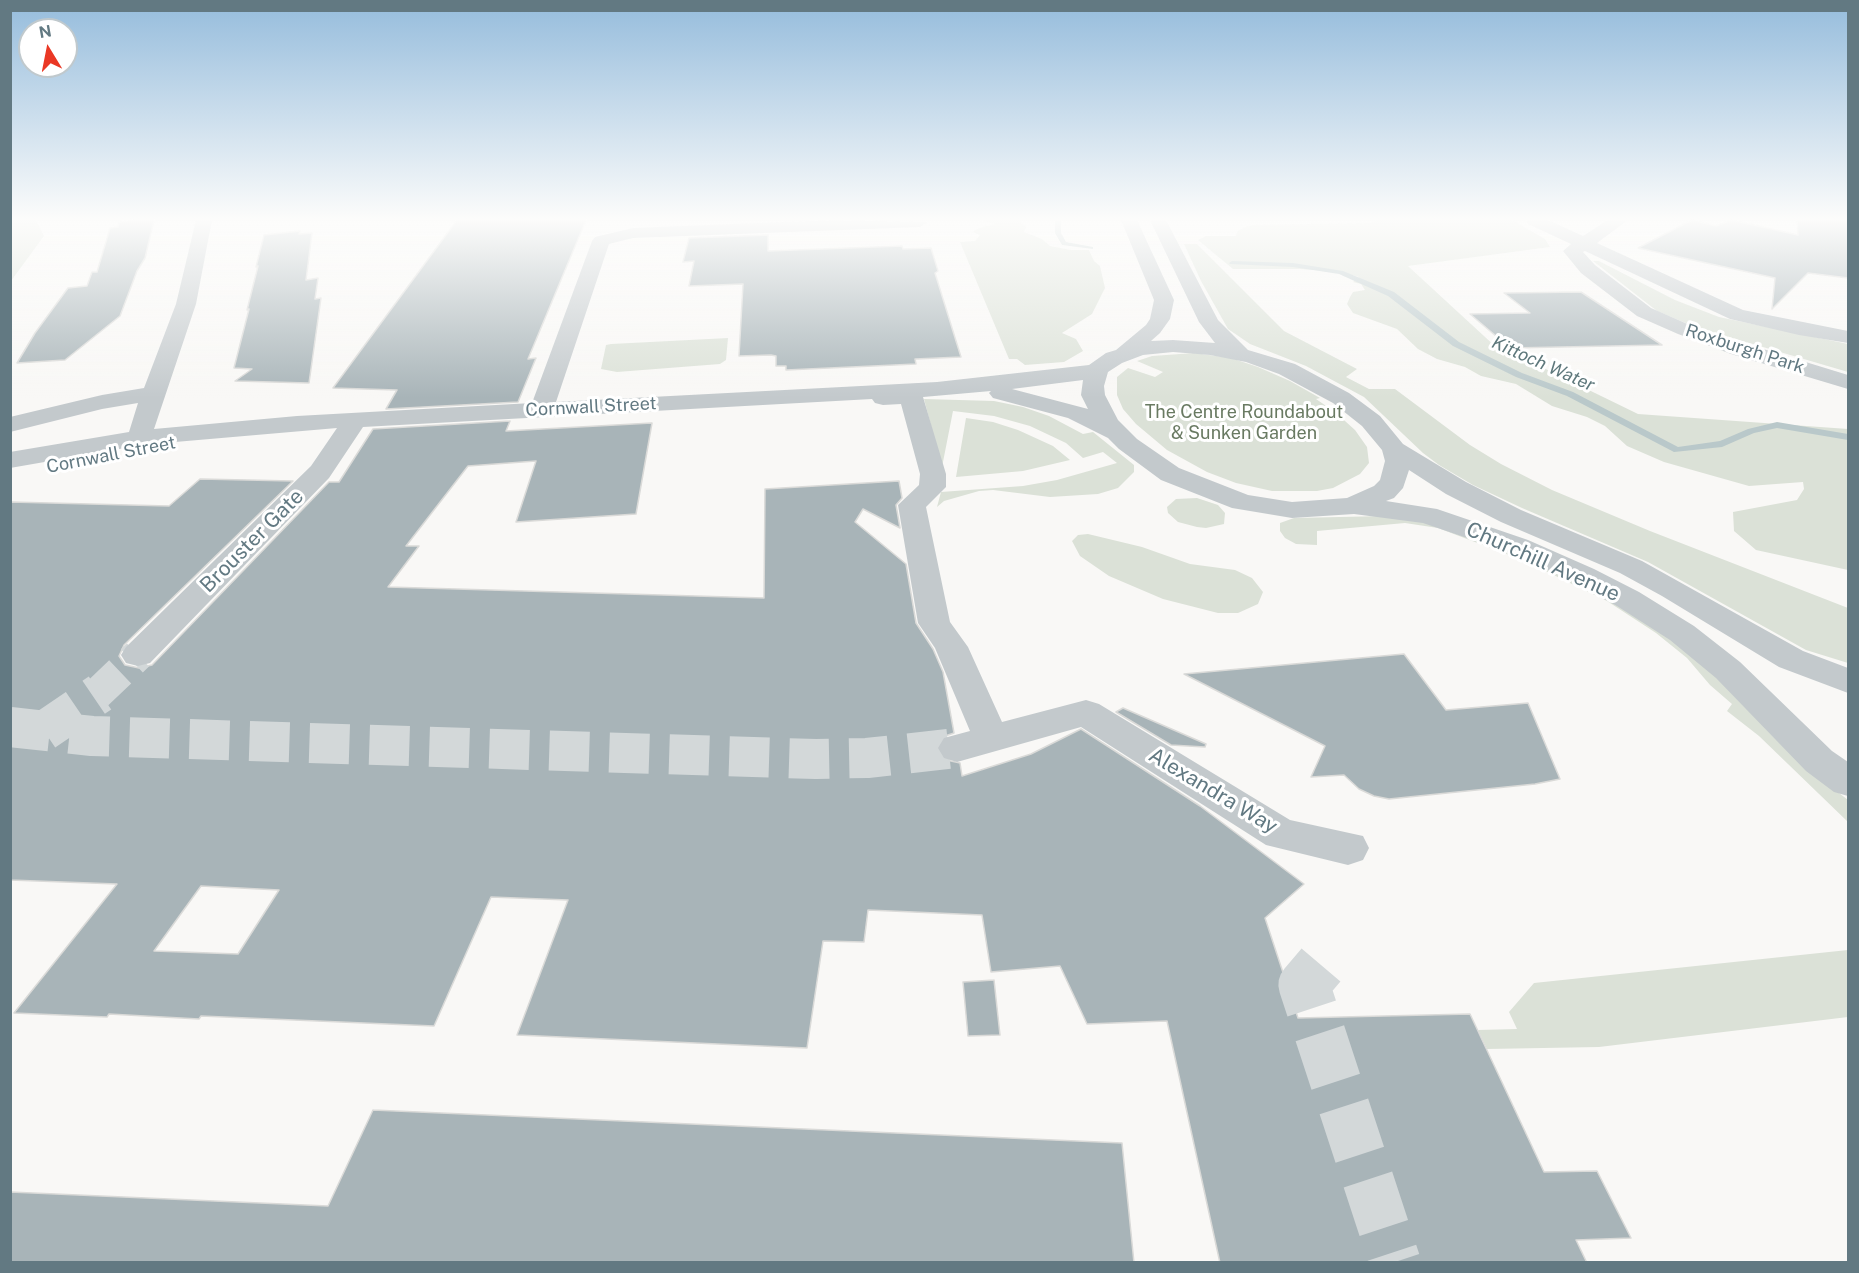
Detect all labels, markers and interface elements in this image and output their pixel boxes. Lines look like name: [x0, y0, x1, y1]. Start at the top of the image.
north arrow: [18, 18, 78, 78]
text: N: [37, 21, 53, 42]
street label: Roxburgh Park: [1683, 320, 1807, 378]
water label: Kittoch Water: [1488, 332, 1598, 396]
street label: Cornwall Street: [525, 393, 657, 421]
park label: The Centre Roundabout & Sunken Garden: [1145, 401, 1343, 444]
street label: Cornwall Street: [45, 432, 177, 478]
street label: Brouster Gate: [195, 484, 309, 598]
street label: Churchill Avenue: [1462, 517, 1624, 607]
street label: Alexandra Way: [1144, 743, 1282, 839]

